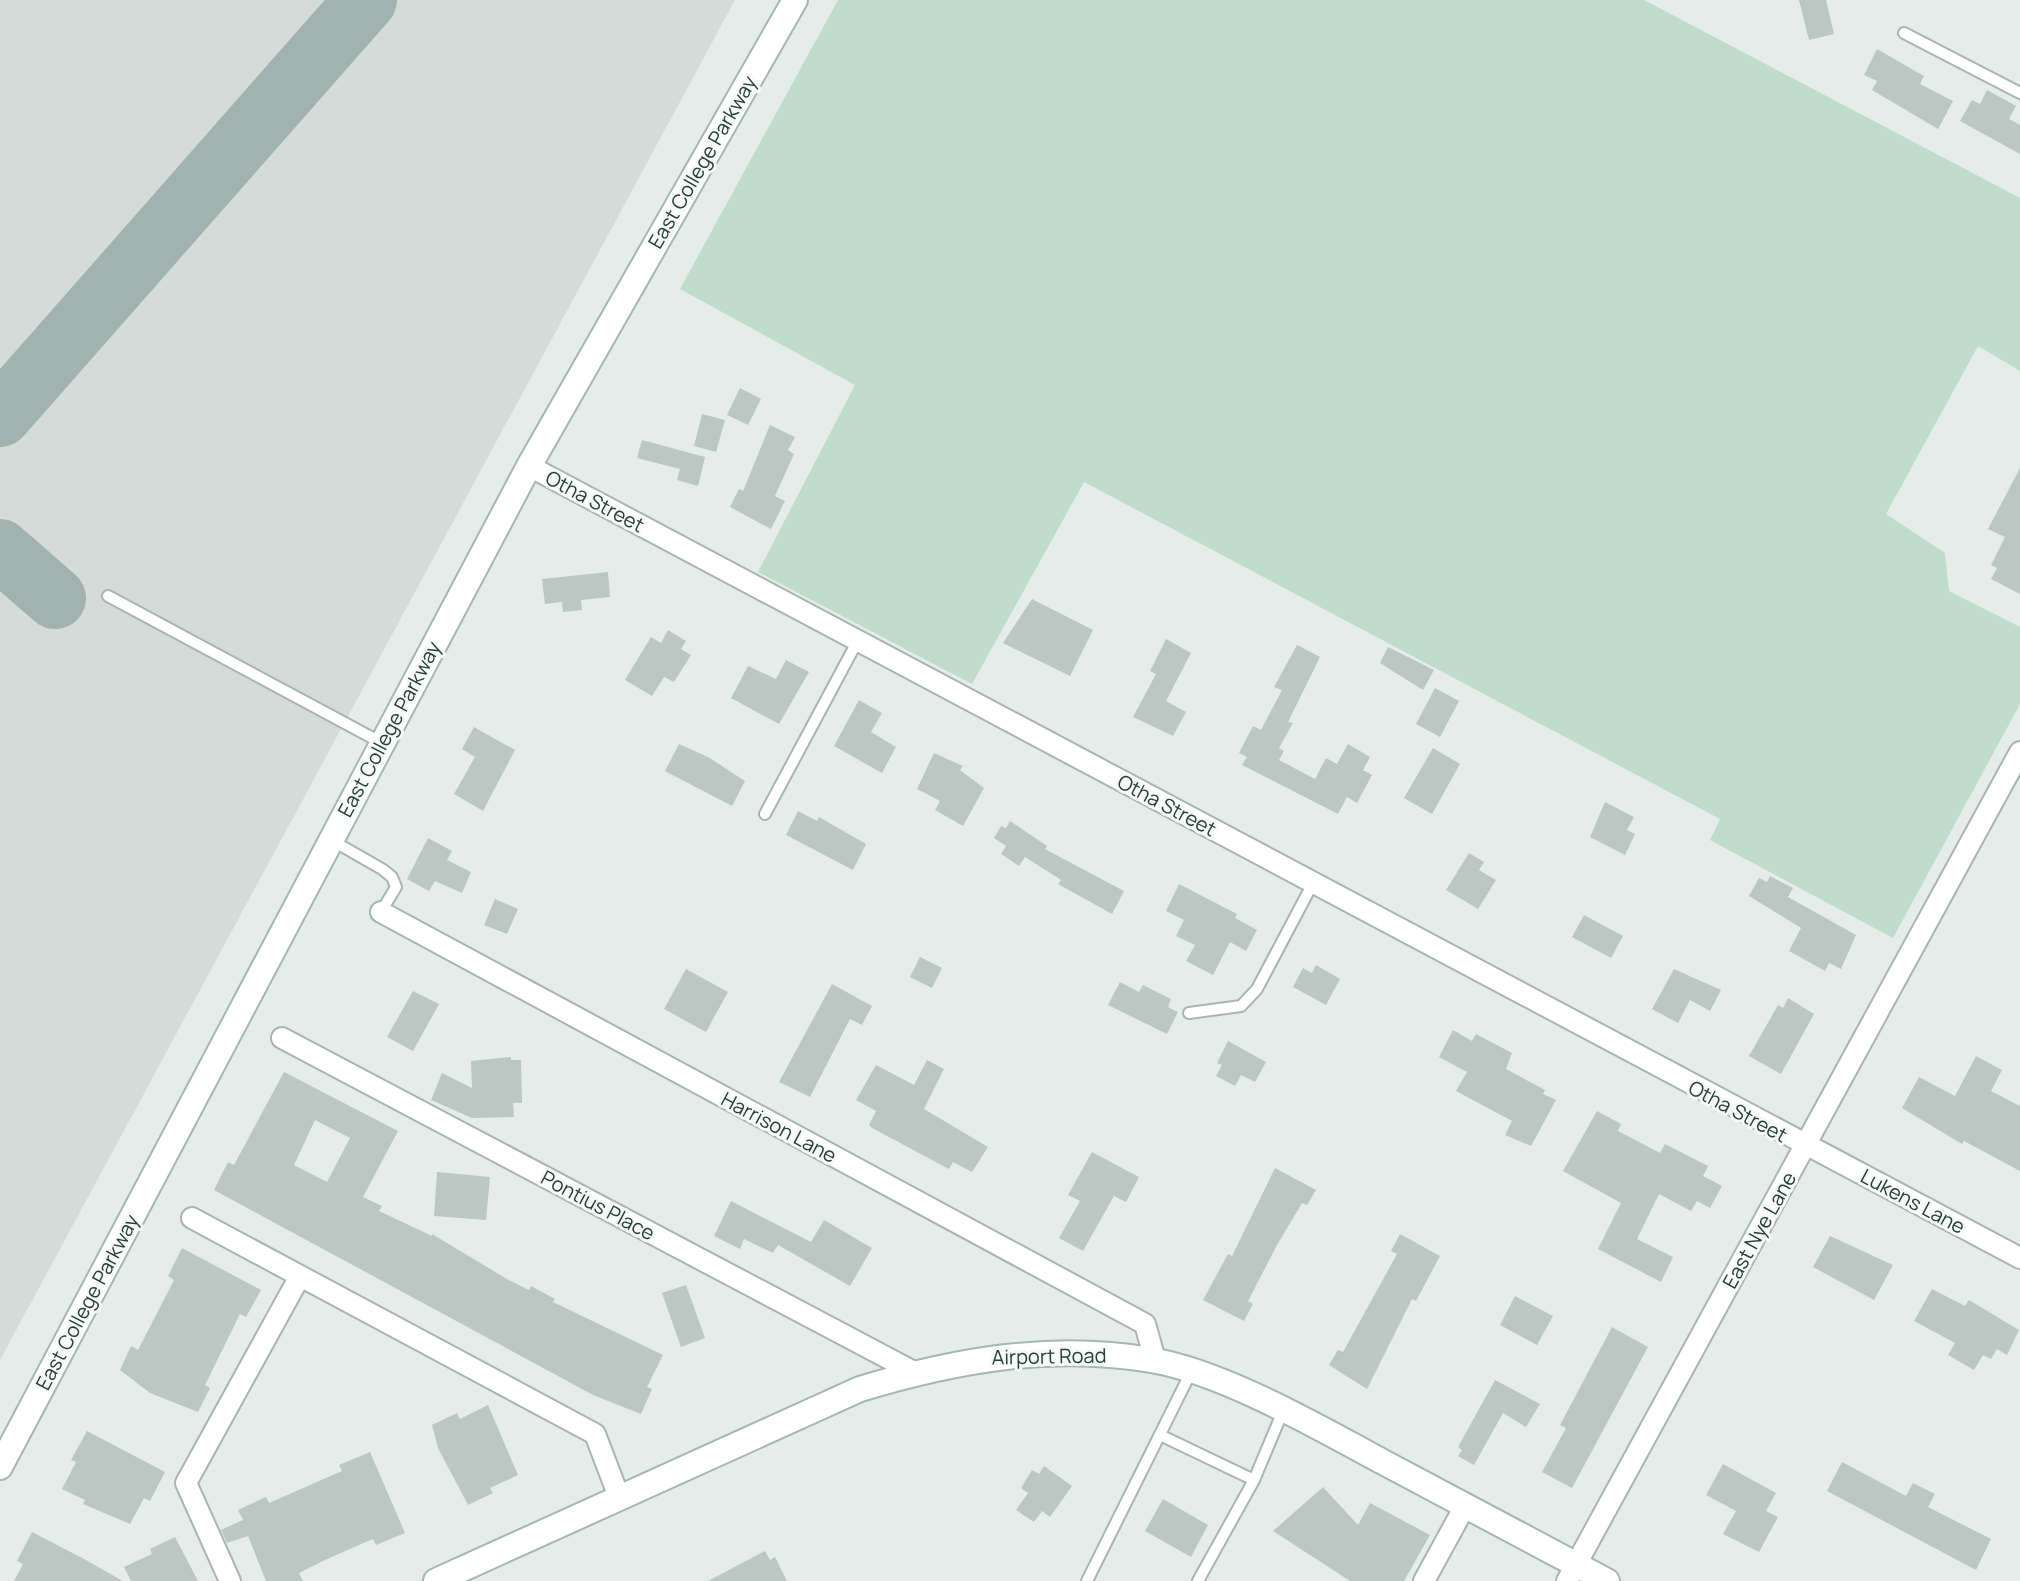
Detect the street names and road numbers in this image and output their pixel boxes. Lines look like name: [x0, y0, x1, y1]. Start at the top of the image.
street label: East College Parkway: [641, 70, 763, 253]
street label: Otha Street: [541, 464, 649, 538]
street label: East College Parkway: [331, 636, 447, 822]
street label: Otha Street: [1113, 768, 1221, 842]
street label: Otha Street: [1684, 1074, 1792, 1148]
street label: Harrison Lane: [717, 1085, 841, 1169]
street label: Lukens Lane: [1856, 1162, 1970, 1240]
street label: Pontius Place: [536, 1164, 660, 1246]
street label: East Nye Lane: [1716, 1167, 1802, 1293]
street label: East College Parkway: [29, 1209, 145, 1395]
street label: Airport Road: [991, 1341, 1107, 1371]

